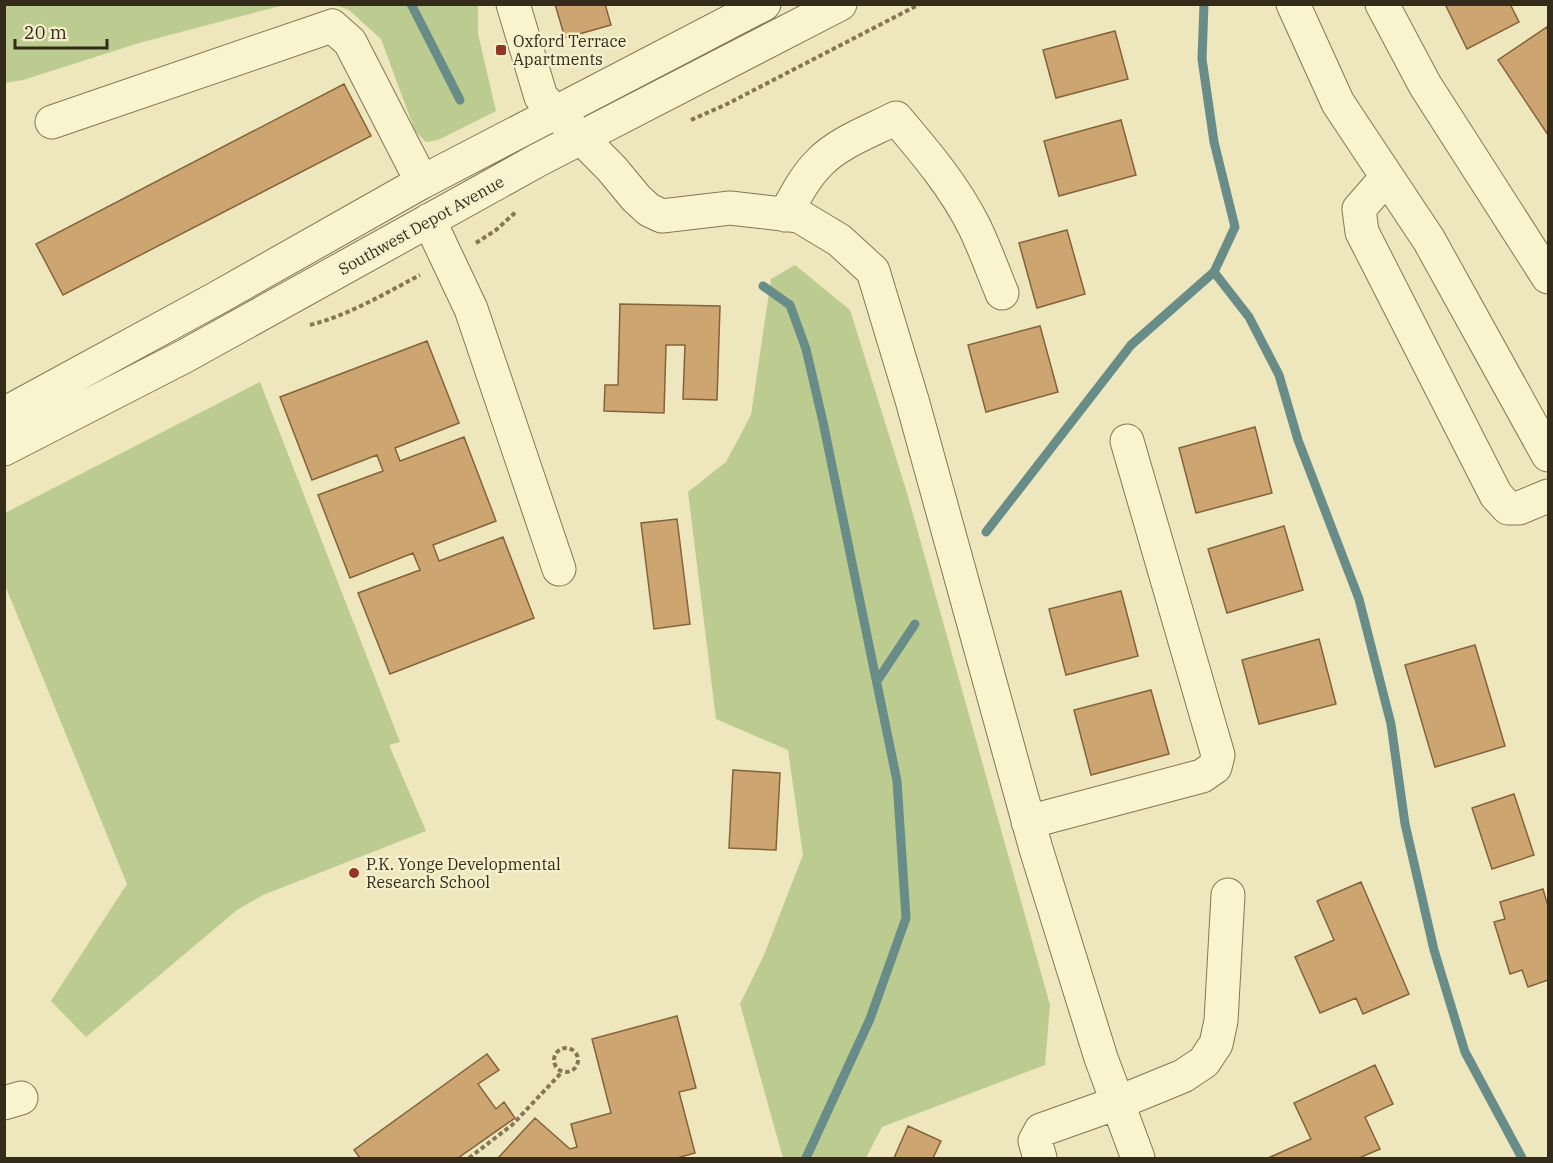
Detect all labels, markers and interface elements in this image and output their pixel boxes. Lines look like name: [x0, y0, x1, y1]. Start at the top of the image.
scale bar: [15, 12, 106, 50]
text: 20 m: [24, 21, 67, 44]
place label: Oxford Terrace Apartments: [513, 31, 626, 69]
marker: Oxford Terrace Apartments: [494, 43, 508, 57]
street label: Southwest Depot Avenue: [335, 171, 507, 279]
place label: P.K. Yonge Developmental Research School: [366, 854, 561, 892]
marker: P.K. Yonge Developmental Research School: [347, 866, 361, 880]

